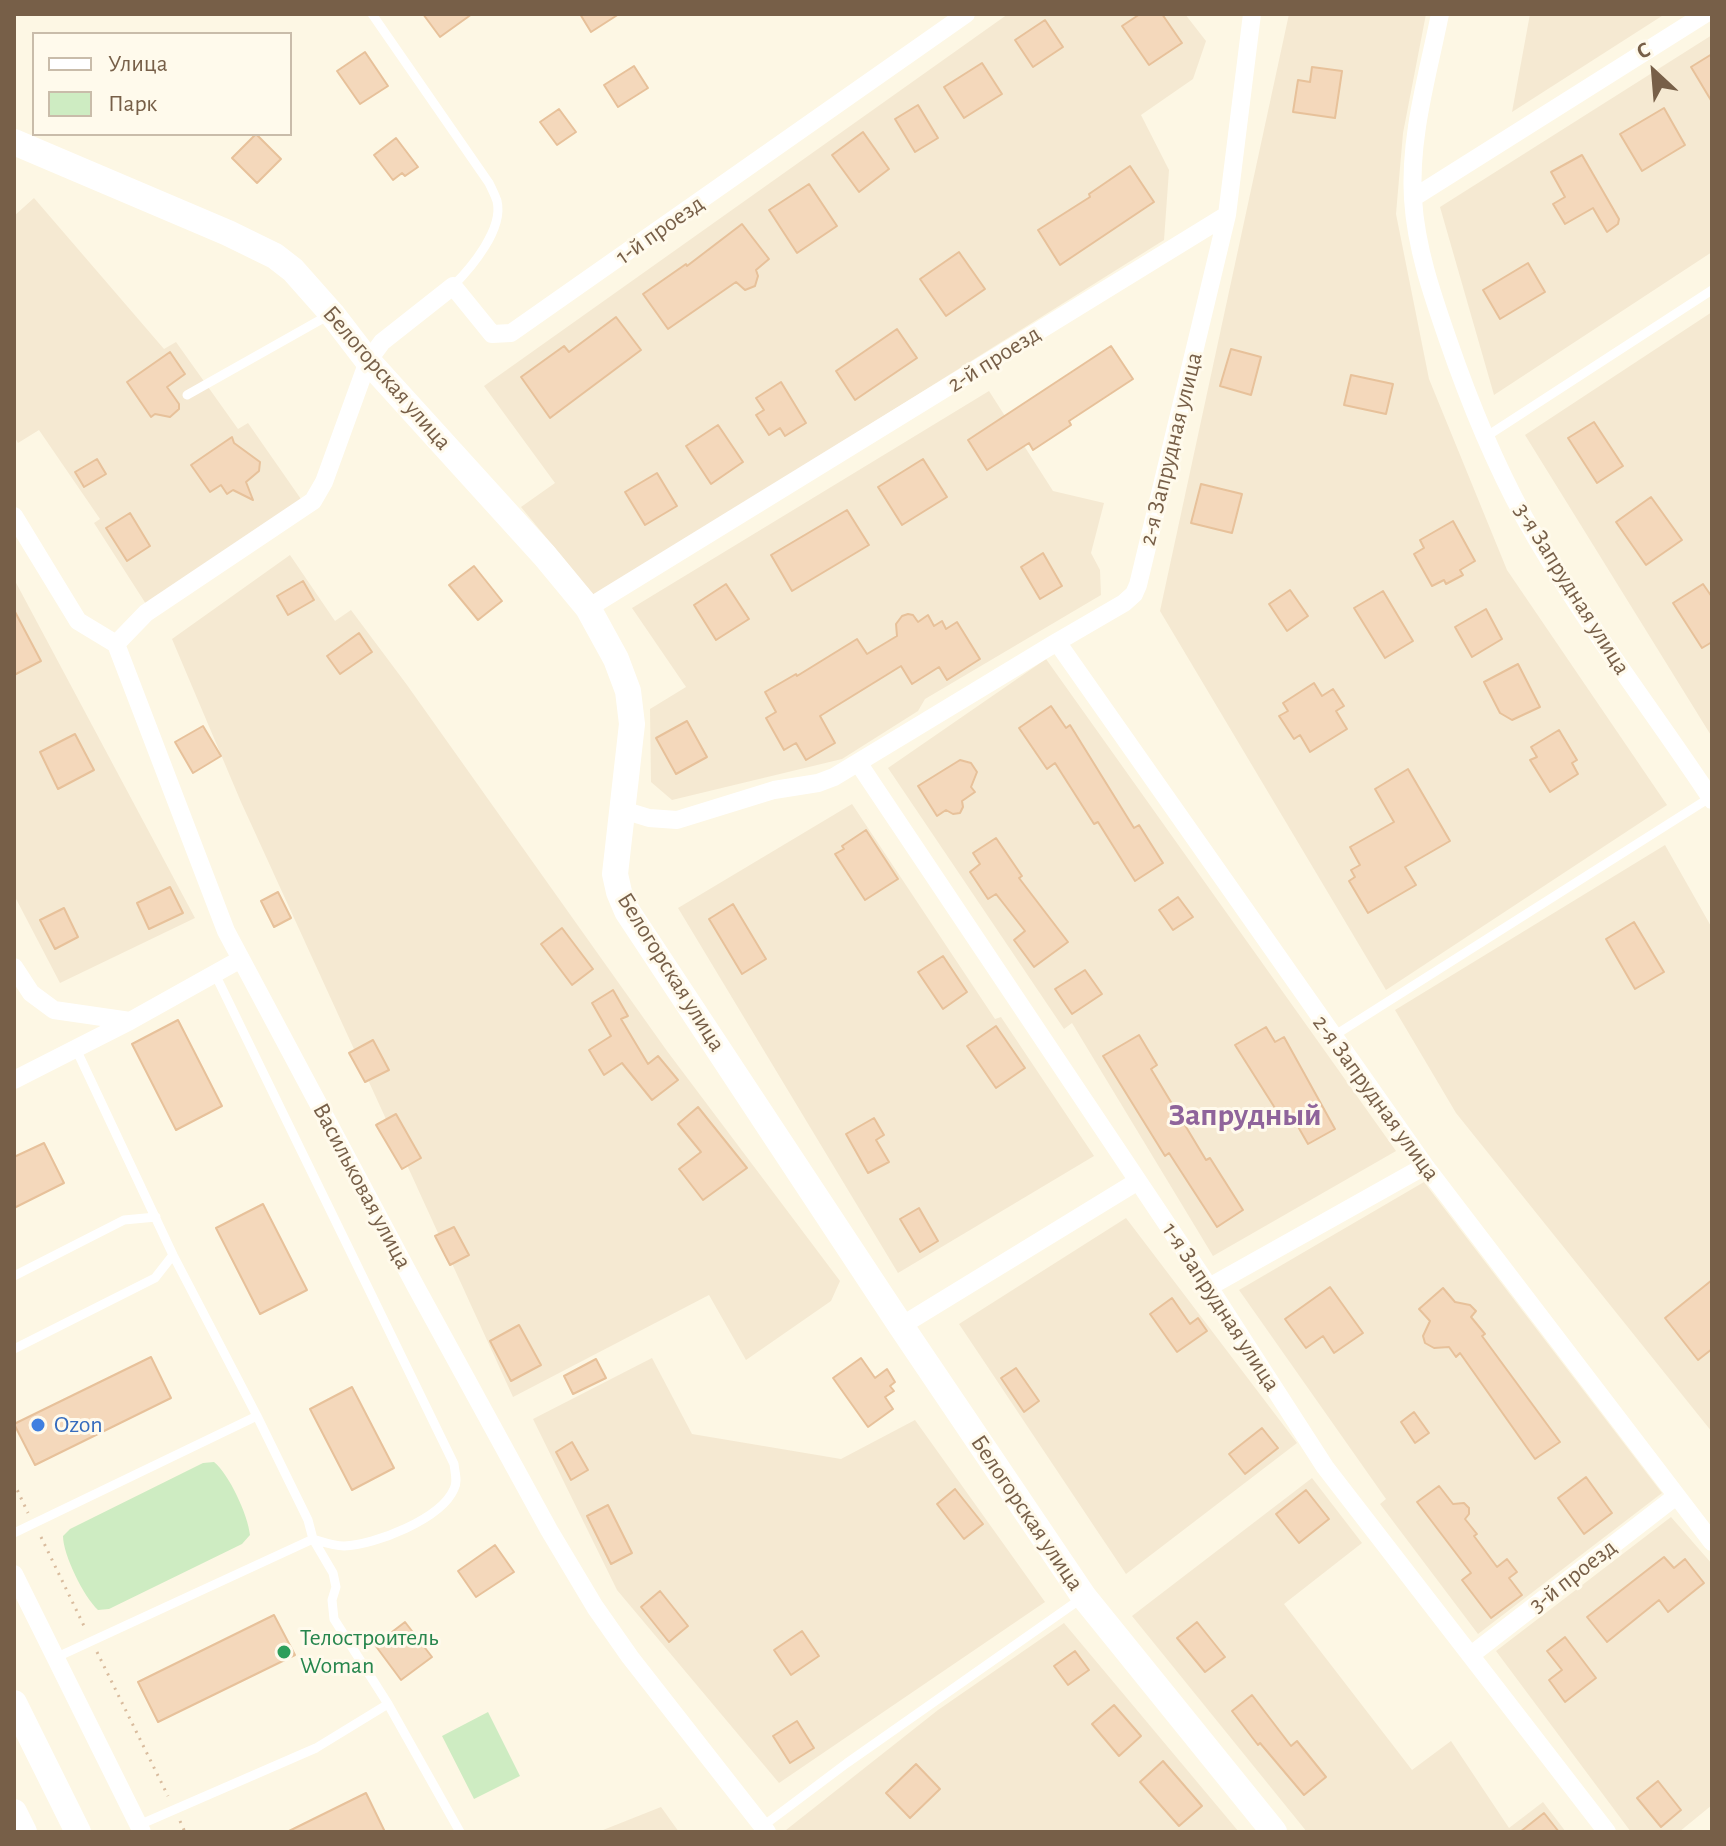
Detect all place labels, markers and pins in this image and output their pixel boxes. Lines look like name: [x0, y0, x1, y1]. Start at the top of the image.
place label: Ozon: [54, 1411, 103, 1439]
marker: Ozon: [29, 1416, 47, 1434]
place label: Телостроитель Woman: [300, 1624, 438, 1680]
marker: Телостроитель Woman: [275, 1643, 293, 1661]

